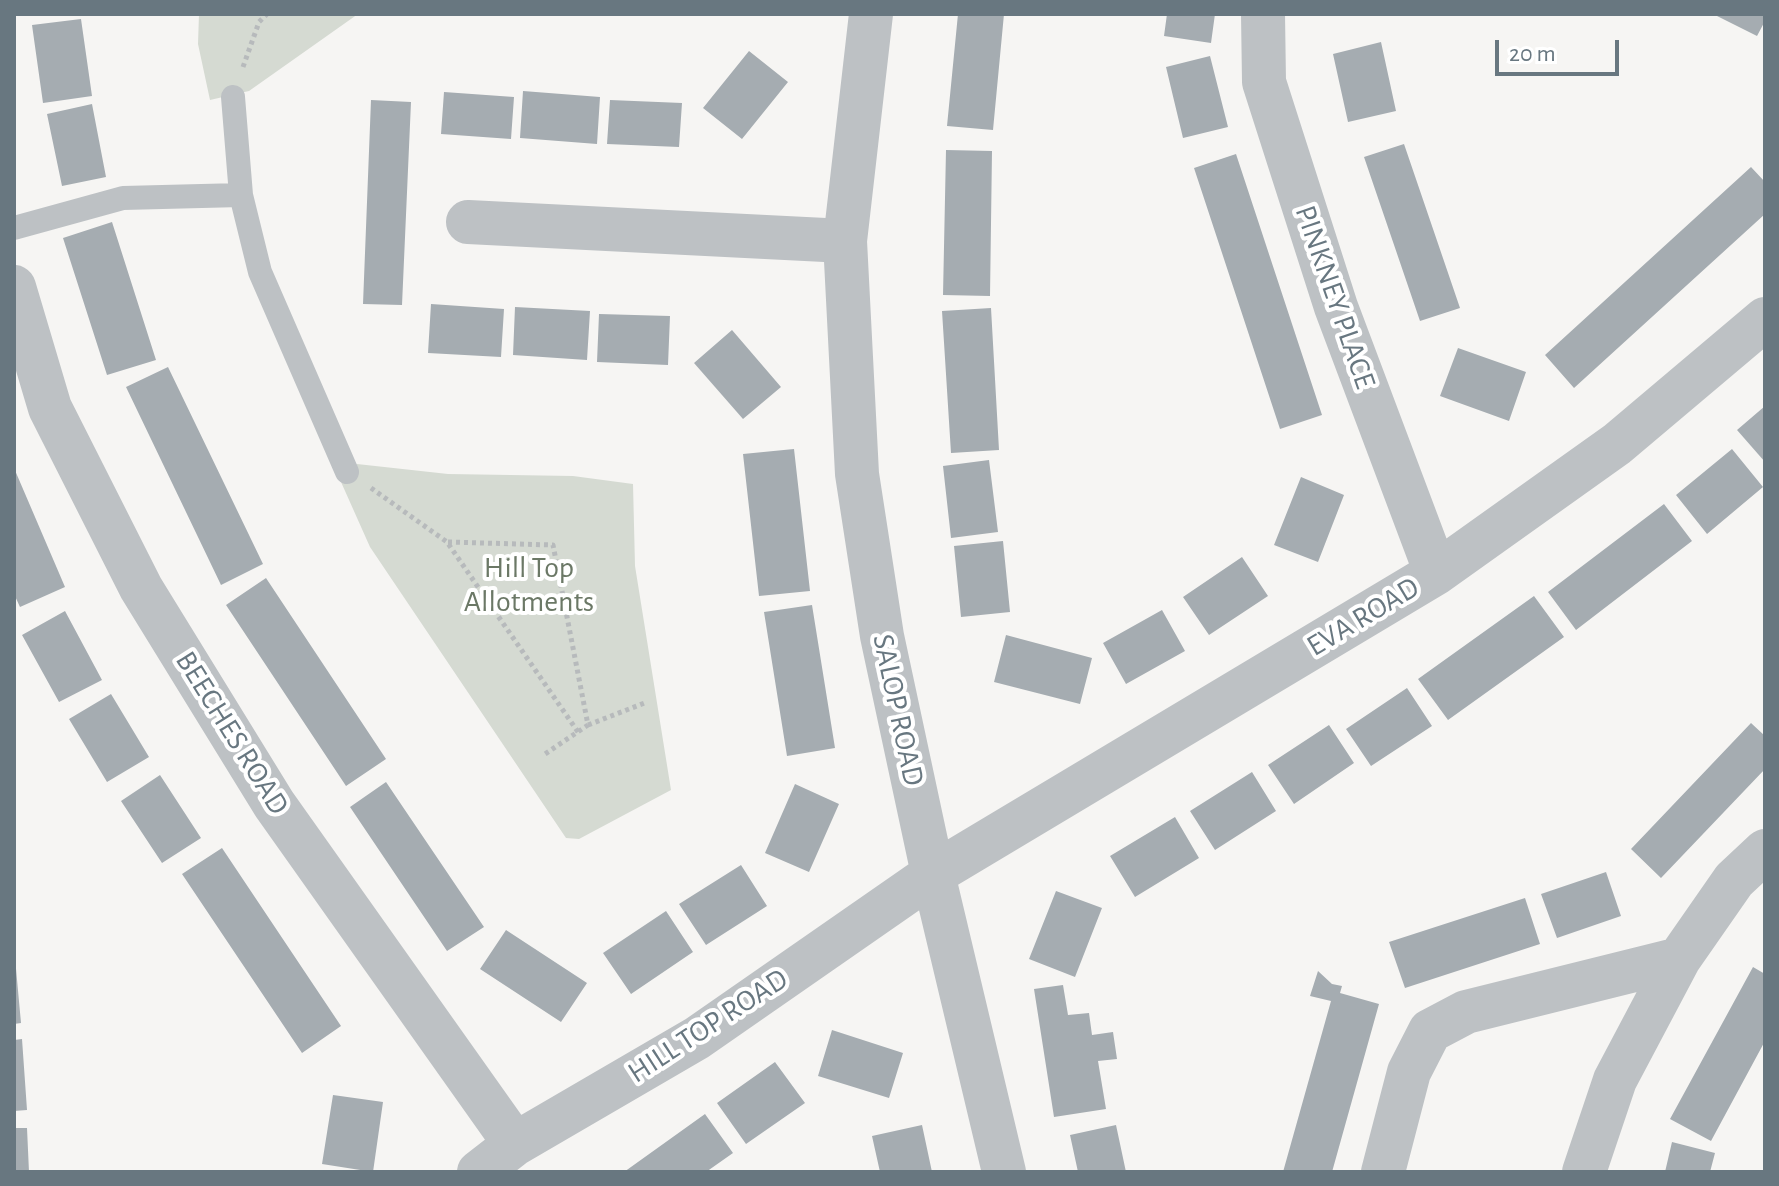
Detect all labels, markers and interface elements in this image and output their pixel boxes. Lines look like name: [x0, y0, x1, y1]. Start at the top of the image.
scale bar: [1499, 24, 1623, 74]
text: 20 m: [1509, 42, 1556, 66]
street label: PINKNEY PLACE: [1287, 201, 1383, 393]
park label: Hill Top Allotments: [464, 550, 594, 620]
street label: EVA ROAD: [1300, 569, 1426, 665]
street label: SALOP ROAD: [864, 631, 932, 789]
street label: BEECHES ROAD: [167, 645, 297, 821]
street label: HILL TOP ROAD: [621, 961, 795, 1091]

